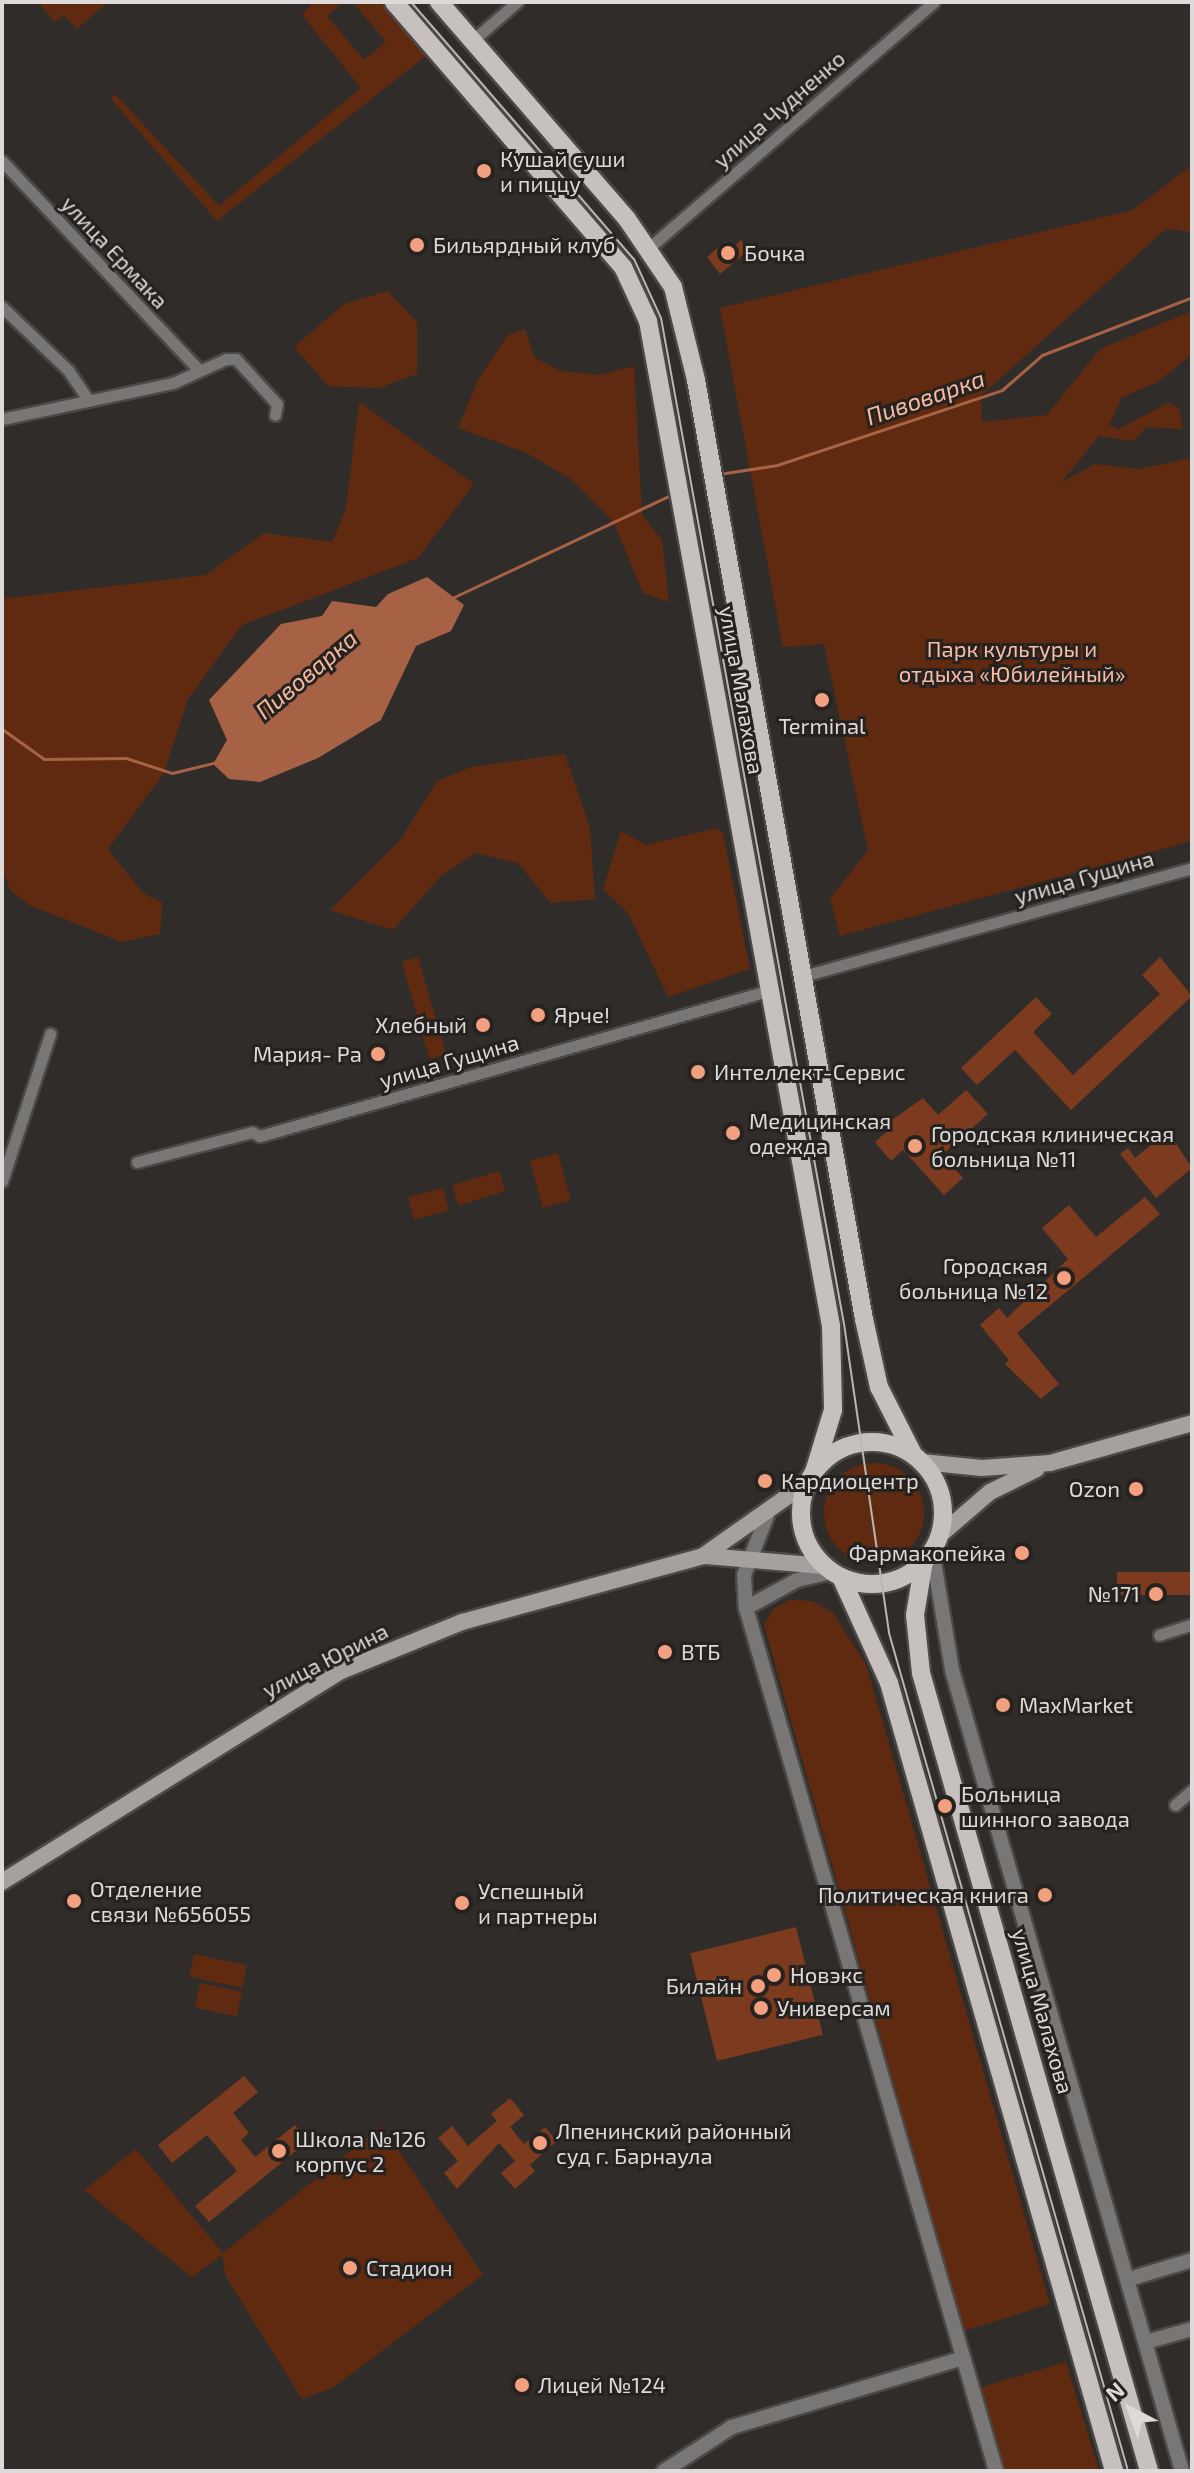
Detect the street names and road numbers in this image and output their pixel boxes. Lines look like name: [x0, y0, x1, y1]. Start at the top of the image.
street label: улица Чудненко: [708, 45, 850, 173]
street label: улица Ермака: [56, 190, 174, 314]
street label: улица Малахова: [714, 604, 770, 776]
street label: улица Гущина: [1011, 845, 1157, 909]
street label: улица Гущина: [376, 1029, 522, 1093]
street label: улица Юрина: [258, 1617, 392, 1703]
street label: улица Малахова: [1007, 1925, 1079, 2097]

